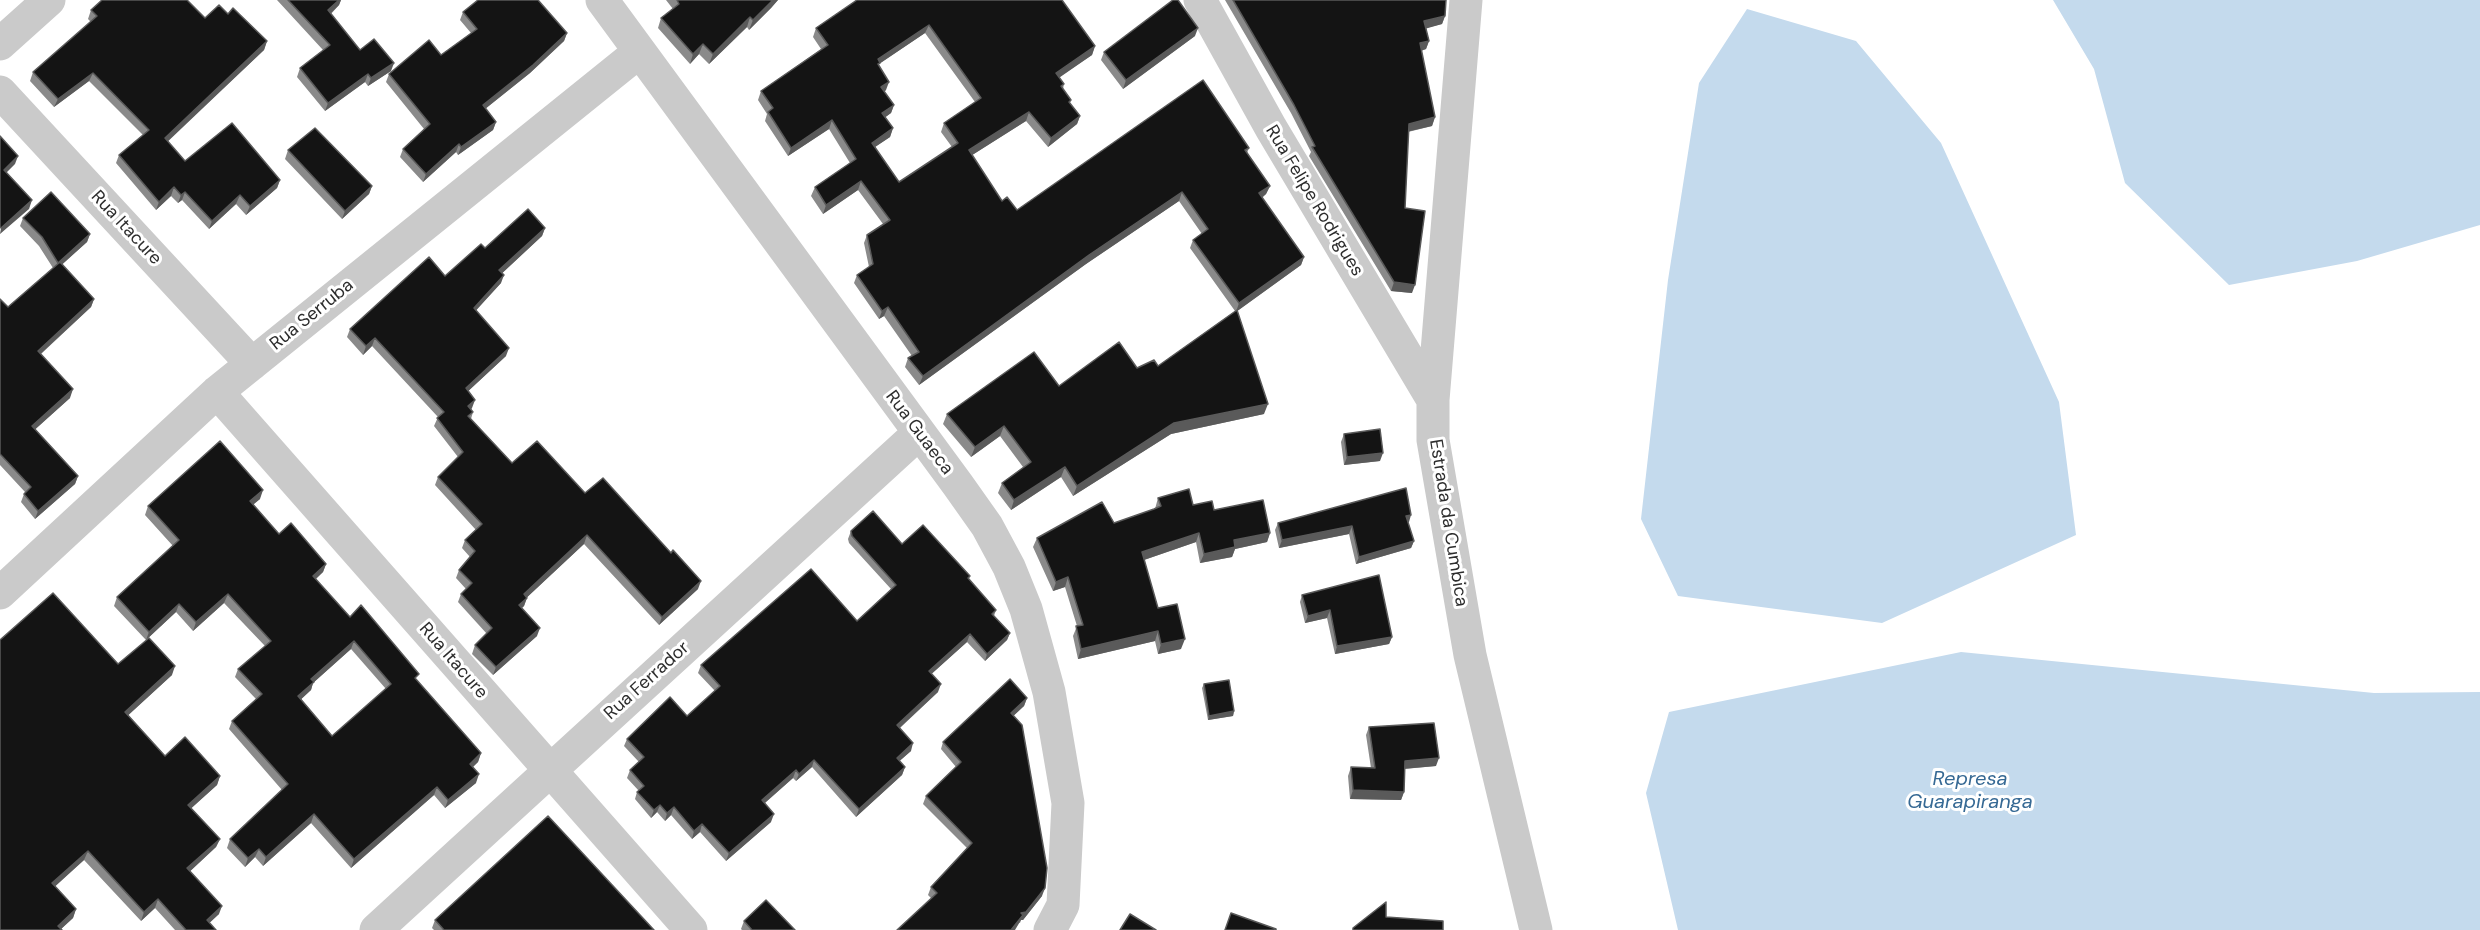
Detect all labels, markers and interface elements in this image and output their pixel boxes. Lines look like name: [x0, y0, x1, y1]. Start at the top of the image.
street label: Rua Felipe Rodrigues: [1260, 122, 1368, 280]
street label: Rua Itacure: [86, 186, 166, 270]
street label: Rua Serruba: [266, 275, 358, 355]
street label: Rua Guaeca: [880, 387, 958, 479]
street label: Estrada da Cumbica: [1424, 438, 1472, 608]
street label: Rua Itacure: [414, 619, 492, 703]
street label: Rua Ferrador: [600, 637, 694, 725]
water label: Represa Guarapiranga: [1907, 768, 2033, 815]

